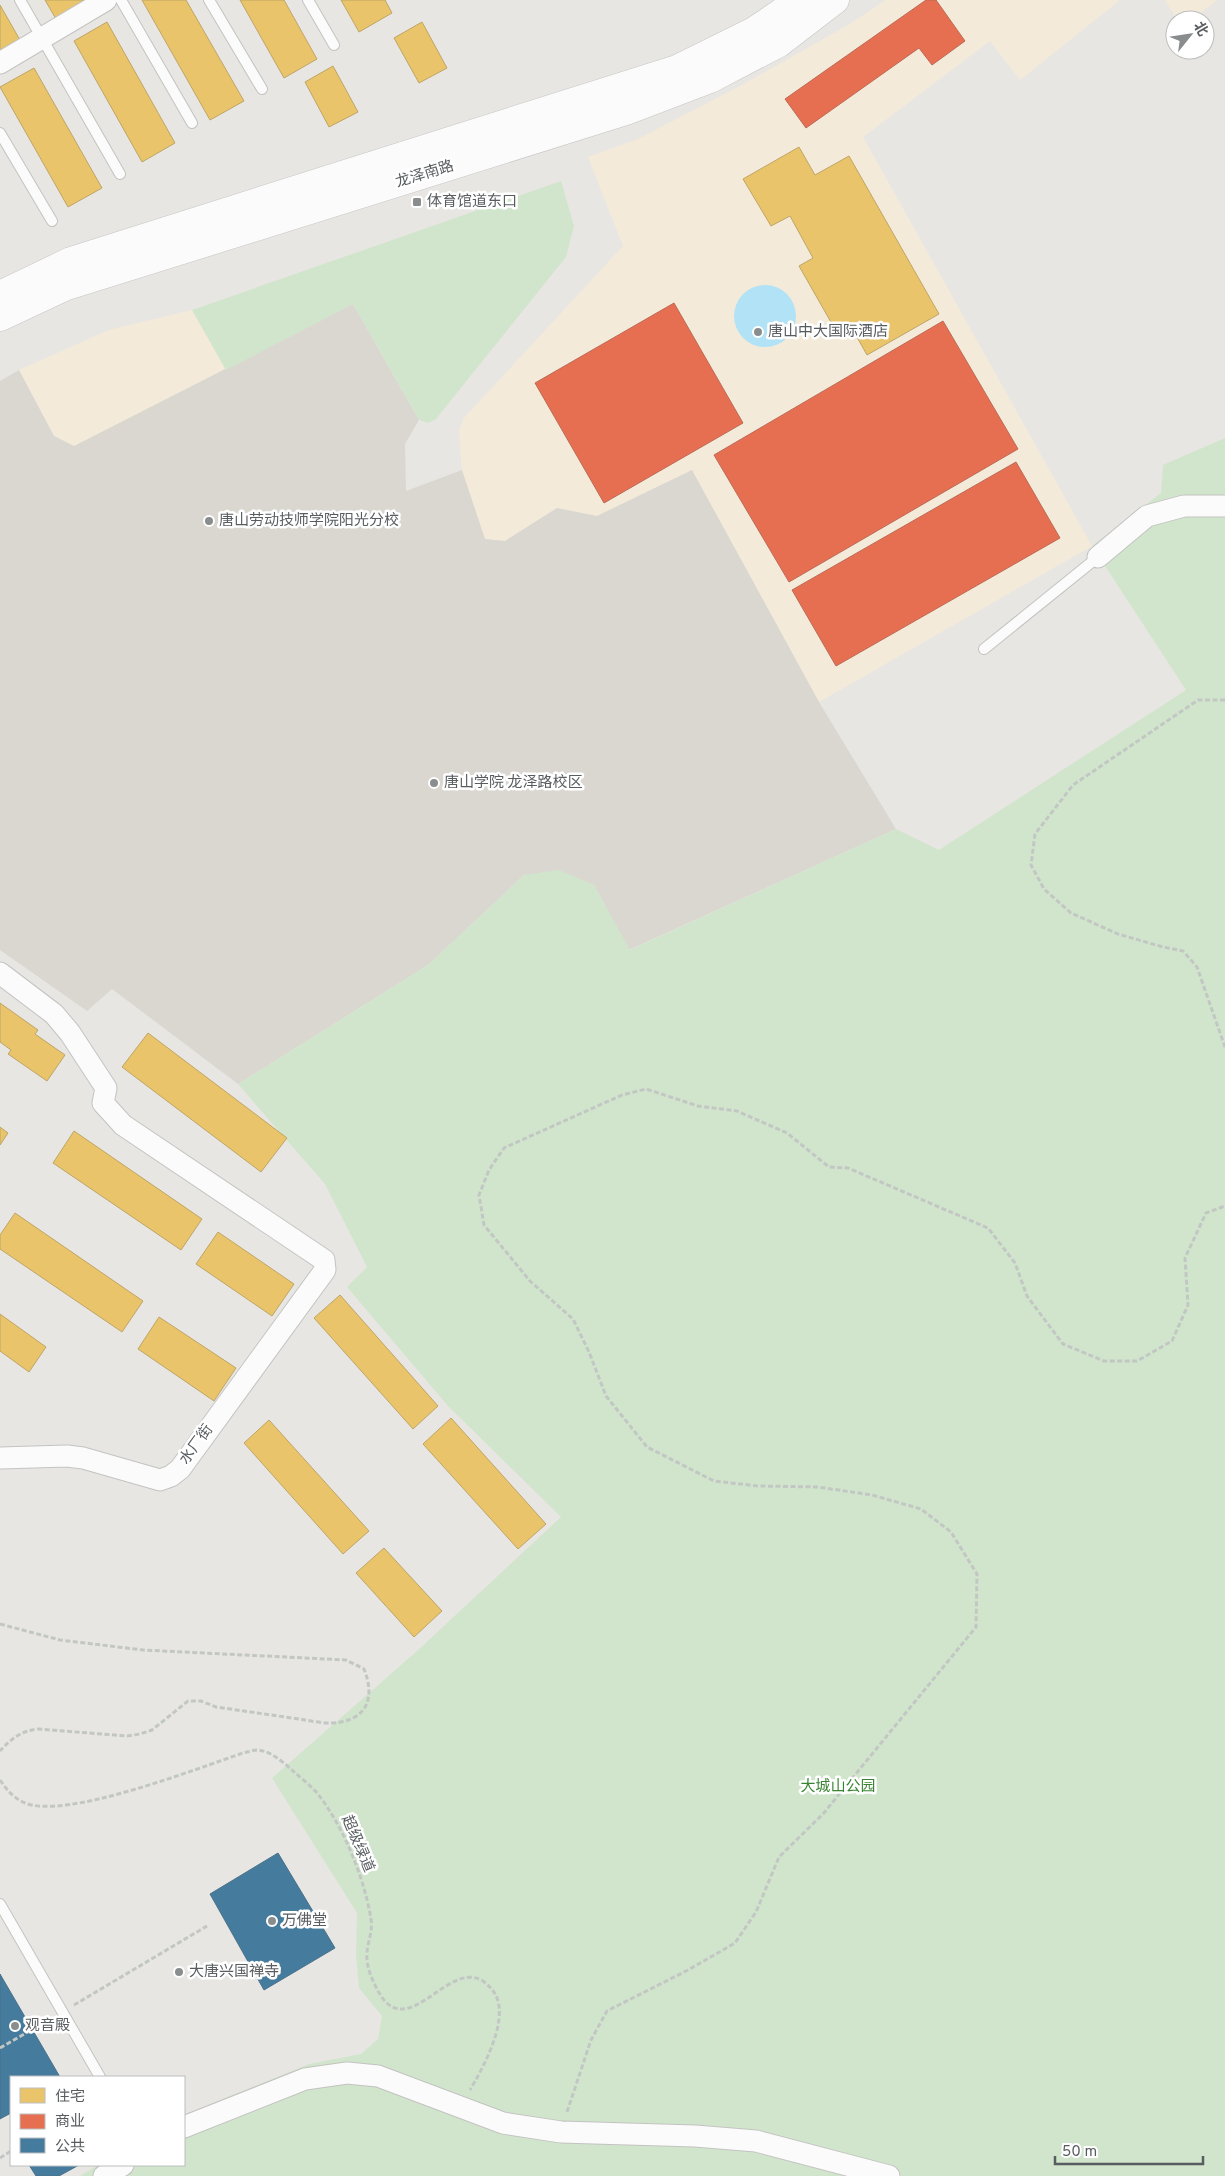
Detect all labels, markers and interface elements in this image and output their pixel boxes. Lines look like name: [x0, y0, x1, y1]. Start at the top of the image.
north arrow: [1165, 10, 1215, 60]
text: 北: [1189, 19, 1211, 40]
street label: 龙泽南路: [393, 156, 456, 193]
place label: 体育馆道东口: [427, 193, 517, 212]
marker: 体育馆道东口: [411, 196, 423, 208]
place label: 唐山中大国际酒店: [768, 323, 888, 342]
marker: 唐山中大国际酒店: [752, 326, 764, 338]
place label: 唐山劳动技师学院阳光分校: [219, 511, 399, 531]
marker: 唐山劳动技师学院阳光分校: [203, 515, 215, 527]
place label: 唐山学院 龙泽路校区: [444, 773, 583, 793]
marker: 唐山学院 龙泽路校区: [428, 777, 440, 789]
street label: 水厂街: [176, 1421, 218, 1469]
park label: 大城山公园: [800, 1778, 876, 1797]
street label: 超级绿道: [337, 1813, 377, 1875]
place label: 万佛堂: [282, 1911, 327, 1931]
marker: 万佛堂: [266, 1915, 278, 1927]
place label: 大唐兴国禅寺: [189, 1963, 279, 1982]
marker: 大唐兴国禅寺: [173, 1966, 185, 1978]
place label: 观音殿: [25, 2017, 70, 2036]
marker: 观音殿: [9, 2020, 21, 2032]
legend: [10, 2076, 185, 2166]
text: 住宅: [55, 2088, 85, 2107]
text: 商业: [55, 2113, 85, 2132]
scale bar: [1055, 2134, 1202, 2166]
text: 公共: [55, 2138, 85, 2157]
text: 50 m: [1062, 2143, 1097, 2162]

